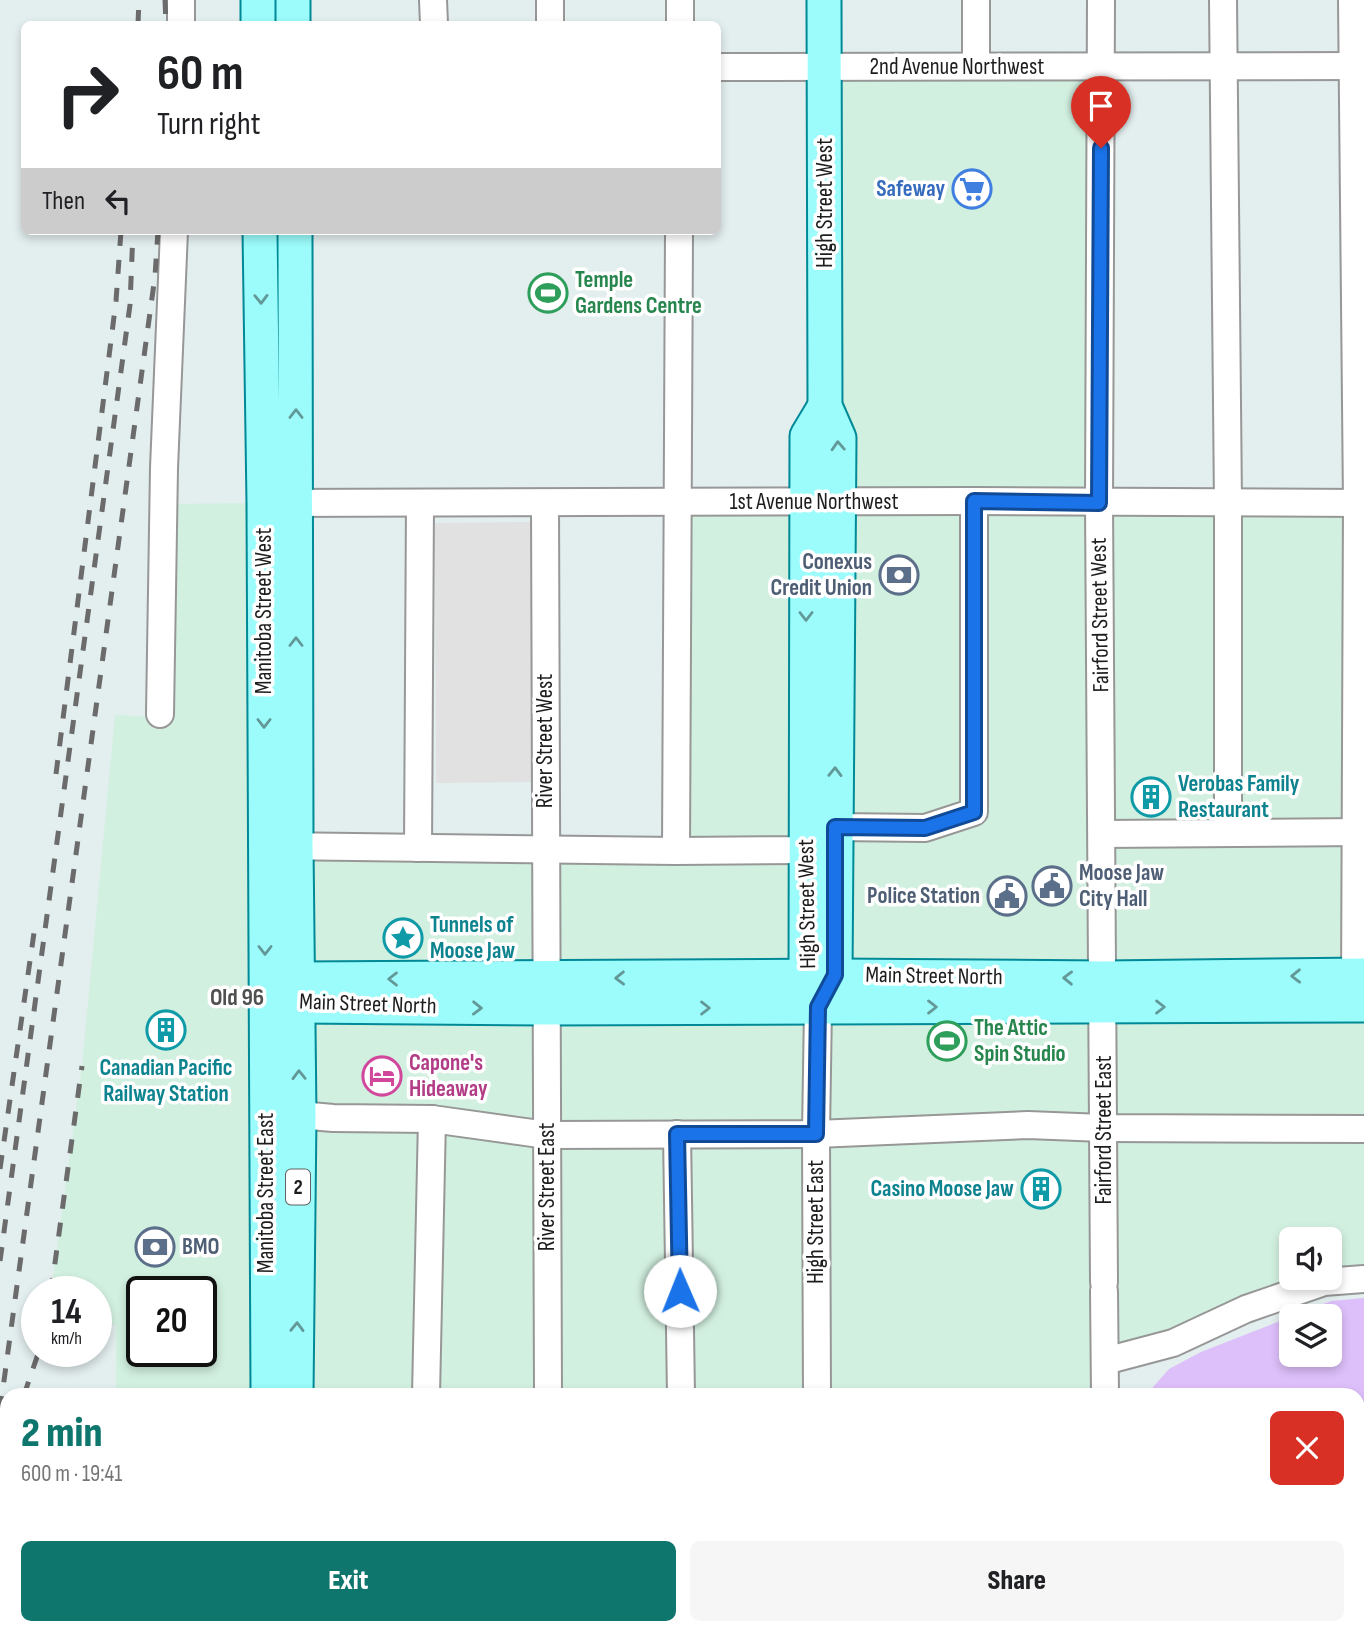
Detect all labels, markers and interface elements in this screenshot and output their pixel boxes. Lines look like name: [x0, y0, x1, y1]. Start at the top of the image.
text: 60 m: [157, 45, 244, 104]
icon: right: [42, 49, 133, 140]
street label: 2nd Avenue Northwest: [870, 53, 1044, 81]
pin: [1071, 76, 1131, 148]
icon: arrive: [1082, 87, 1120, 125]
text: Turn right: [157, 105, 261, 144]
street label: High Street West: [811, 138, 839, 268]
supermarket icon: Safeway: [951, 168, 993, 210]
place label: Safeway: [876, 175, 945, 203]
icon: left: [99, 182, 137, 220]
text: Then: [42, 186, 85, 217]
place label: Temple Gardens Centre: [575, 266, 702, 320]
sports icon: Temple Gardens Centre: [527, 272, 569, 314]
one-way arrow: [253, 294, 269, 305]
one-way arrow: [288, 408, 304, 419]
one-way arrow: [830, 441, 845, 452]
street label: 1st Avenue Northwest: [729, 488, 899, 516]
street label: Manitoba Street West: [250, 528, 278, 694]
street label: Fairford Street West: [1085, 537, 1115, 693]
place label: Conexus Credit Union: [771, 548, 872, 602]
bank icon: Conexus Credit Union: [878, 554, 920, 596]
one-way arrow: [798, 611, 814, 622]
one-way arrow: [288, 636, 304, 646]
street label: River Street West: [531, 674, 559, 808]
one-way arrow: [256, 718, 272, 728]
one-way arrow: [827, 766, 843, 777]
place label: Verobas Family Restaurant: [1178, 770, 1300, 824]
building icon: Verobas Family Restaurant: [1130, 776, 1172, 818]
street label: High Street West: [792, 839, 822, 969]
place label: Moose Jaw City Hall: [1079, 859, 1164, 913]
public building icon: Moose Jaw City Hall: [1031, 865, 1073, 907]
public building icon: Police Station: [986, 875, 1028, 917]
place label: Police Station: [867, 882, 980, 910]
place label: Tunnels of Moose Jaw: [430, 911, 515, 965]
place icon: Tunnels of Moose Jaw: [382, 917, 424, 959]
one-way arrow: [257, 945, 273, 956]
street label: Main Street North: [865, 961, 1003, 991]
one-way arrow: [1290, 968, 1301, 984]
one-way arrow: [615, 970, 625, 986]
one-way arrow: [1063, 970, 1074, 985]
one-way arrow: [387, 971, 398, 987]
district label: Old 96: [210, 983, 264, 1012]
street label: Main Street North: [299, 988, 437, 1020]
one-way arrow: [927, 999, 938, 1015]
one-way arrow: [1155, 999, 1165, 1015]
one-way arrow: [472, 1000, 483, 1015]
one-way arrow: [700, 1000, 710, 1016]
building icon: Canadian Pacific Railway Station: [145, 1009, 187, 1051]
place label: The Attic Spin Studio: [974, 1014, 1066, 1068]
sports icon: The Attic Spin Studio: [926, 1020, 968, 1062]
place label: Capone's Hideaway: [409, 1049, 488, 1103]
place label: Canadian Pacific Railway Station: [100, 1054, 232, 1108]
hotel icon: Capone's Hideaway: [361, 1055, 403, 1097]
street label: Fairford Street East: [1090, 1056, 1118, 1204]
one-way arrow: [291, 1069, 307, 1079]
street label: Manitoba Street East: [252, 1113, 280, 1273]
street label: River Street East: [533, 1123, 561, 1251]
street label: High Street East: [802, 1160, 830, 1284]
building icon: Casino Moose Jaw: [1020, 1168, 1062, 1210]
road number: 2: [286, 1170, 310, 1204]
place label: Casino Moose Jaw: [871, 1175, 1014, 1203]
bank icon: BMO: [134, 1226, 176, 1268]
map controls: [1279, 1227, 1342, 1367]
button: sound: [1279, 1227, 1342, 1290]
place label: BMO: [182, 1233, 219, 1261]
position arrow: [643, 1254, 717, 1328]
speed limit sign: 20: [126, 1276, 217, 1367]
text: 14: [51, 1291, 82, 1334]
button: layers: [1279, 1304, 1342, 1367]
one-way arrow: [289, 1321, 305, 1331]
text: km/h: [51, 1328, 82, 1349]
text: 2 min: [21, 1408, 102, 1459]
button: close: [1270, 1411, 1344, 1485]
text: 600 m · 19:41: [21, 1460, 122, 1488]
button: Exit: [21, 1541, 676, 1621]
button: Share: [690, 1541, 1344, 1621]

